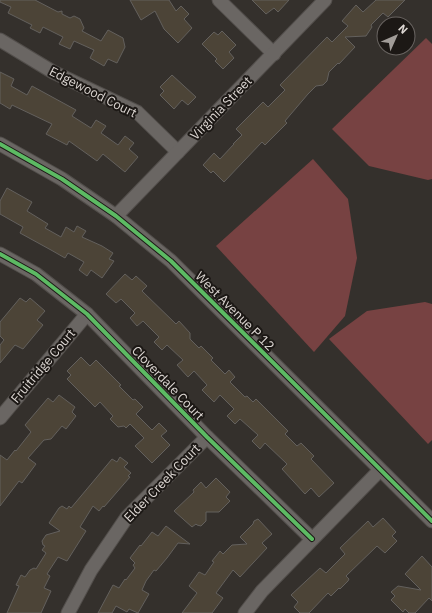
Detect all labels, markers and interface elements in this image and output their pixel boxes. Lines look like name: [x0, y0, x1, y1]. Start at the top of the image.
north arrow: [376, 16, 416, 56]
text: N: [395, 21, 411, 37]
street label: Edgewood Court: [46, 63, 140, 121]
street label: Virginia Street: [186, 73, 256, 143]
street label: West Avenue P 12: [192, 268, 278, 354]
street label: Fruitridge Court: [7, 325, 79, 407]
street label: Cloverdale Court: [128, 342, 208, 424]
street label: Elder Creek Court: [120, 440, 204, 526]

